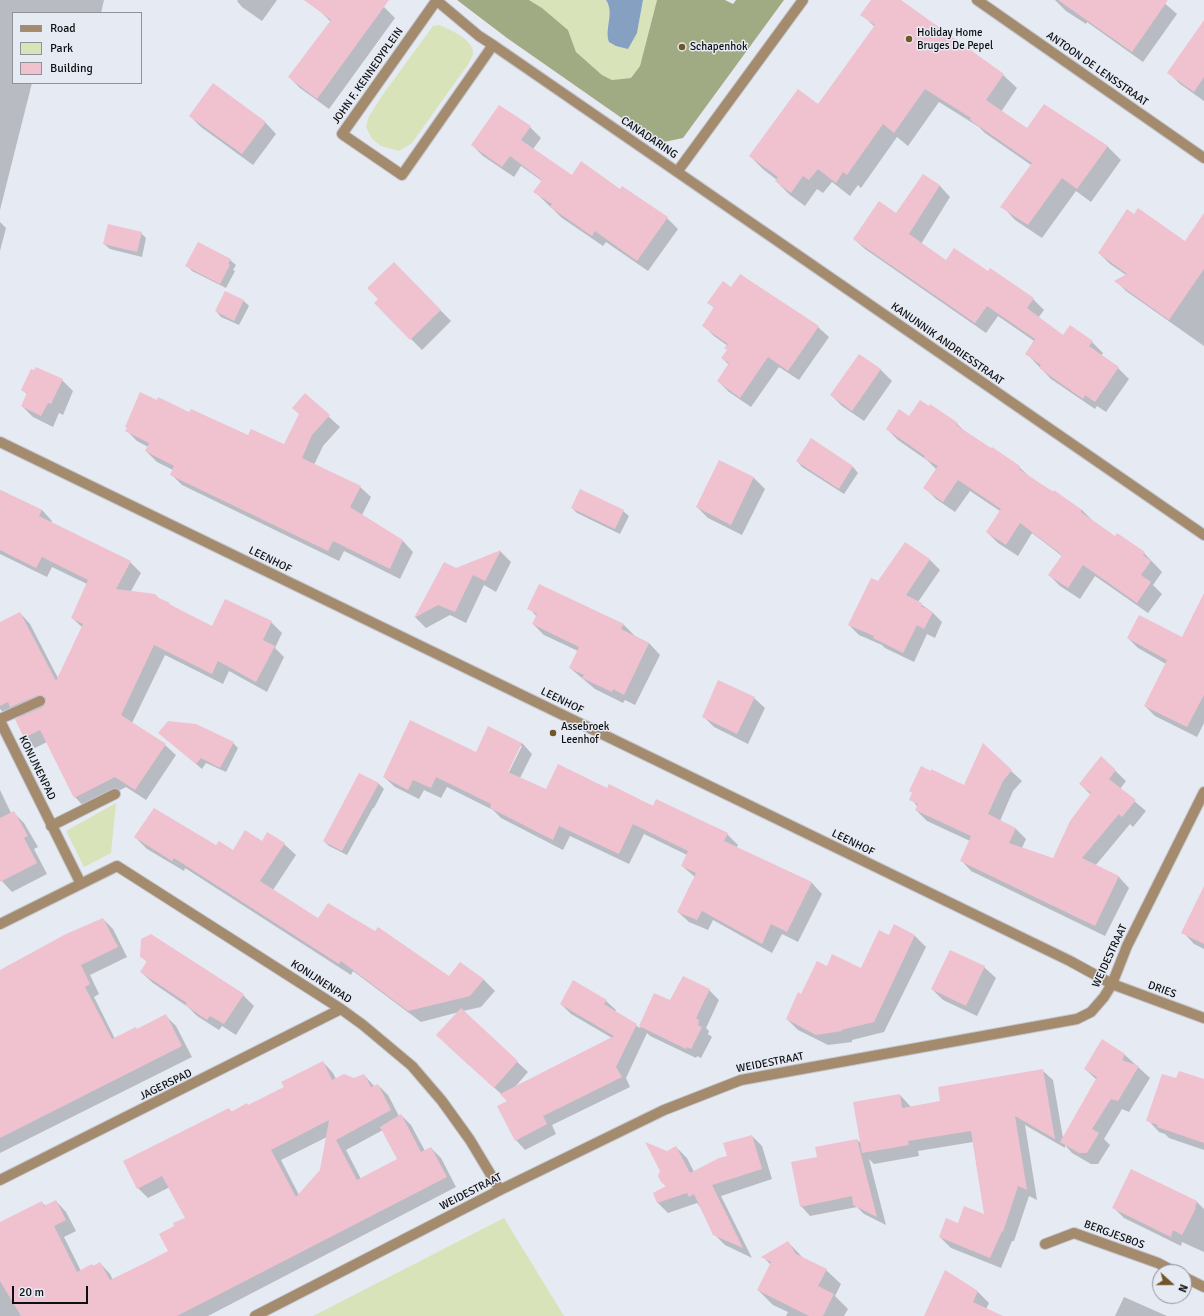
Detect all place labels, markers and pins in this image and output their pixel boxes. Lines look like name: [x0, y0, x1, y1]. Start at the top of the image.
place label: Holiday Home Bruges De Pepel: [917, 26, 993, 52]
marker: Holiday Home Bruges De Pepel: [904, 34, 914, 44]
place label: Schapenhok: [690, 40, 747, 54]
marker: Schapenhok: [677, 42, 687, 52]
place label: Assebroek Leenhof: [561, 720, 609, 746]
marker: Assebroek Leenhof: [548, 728, 558, 738]

